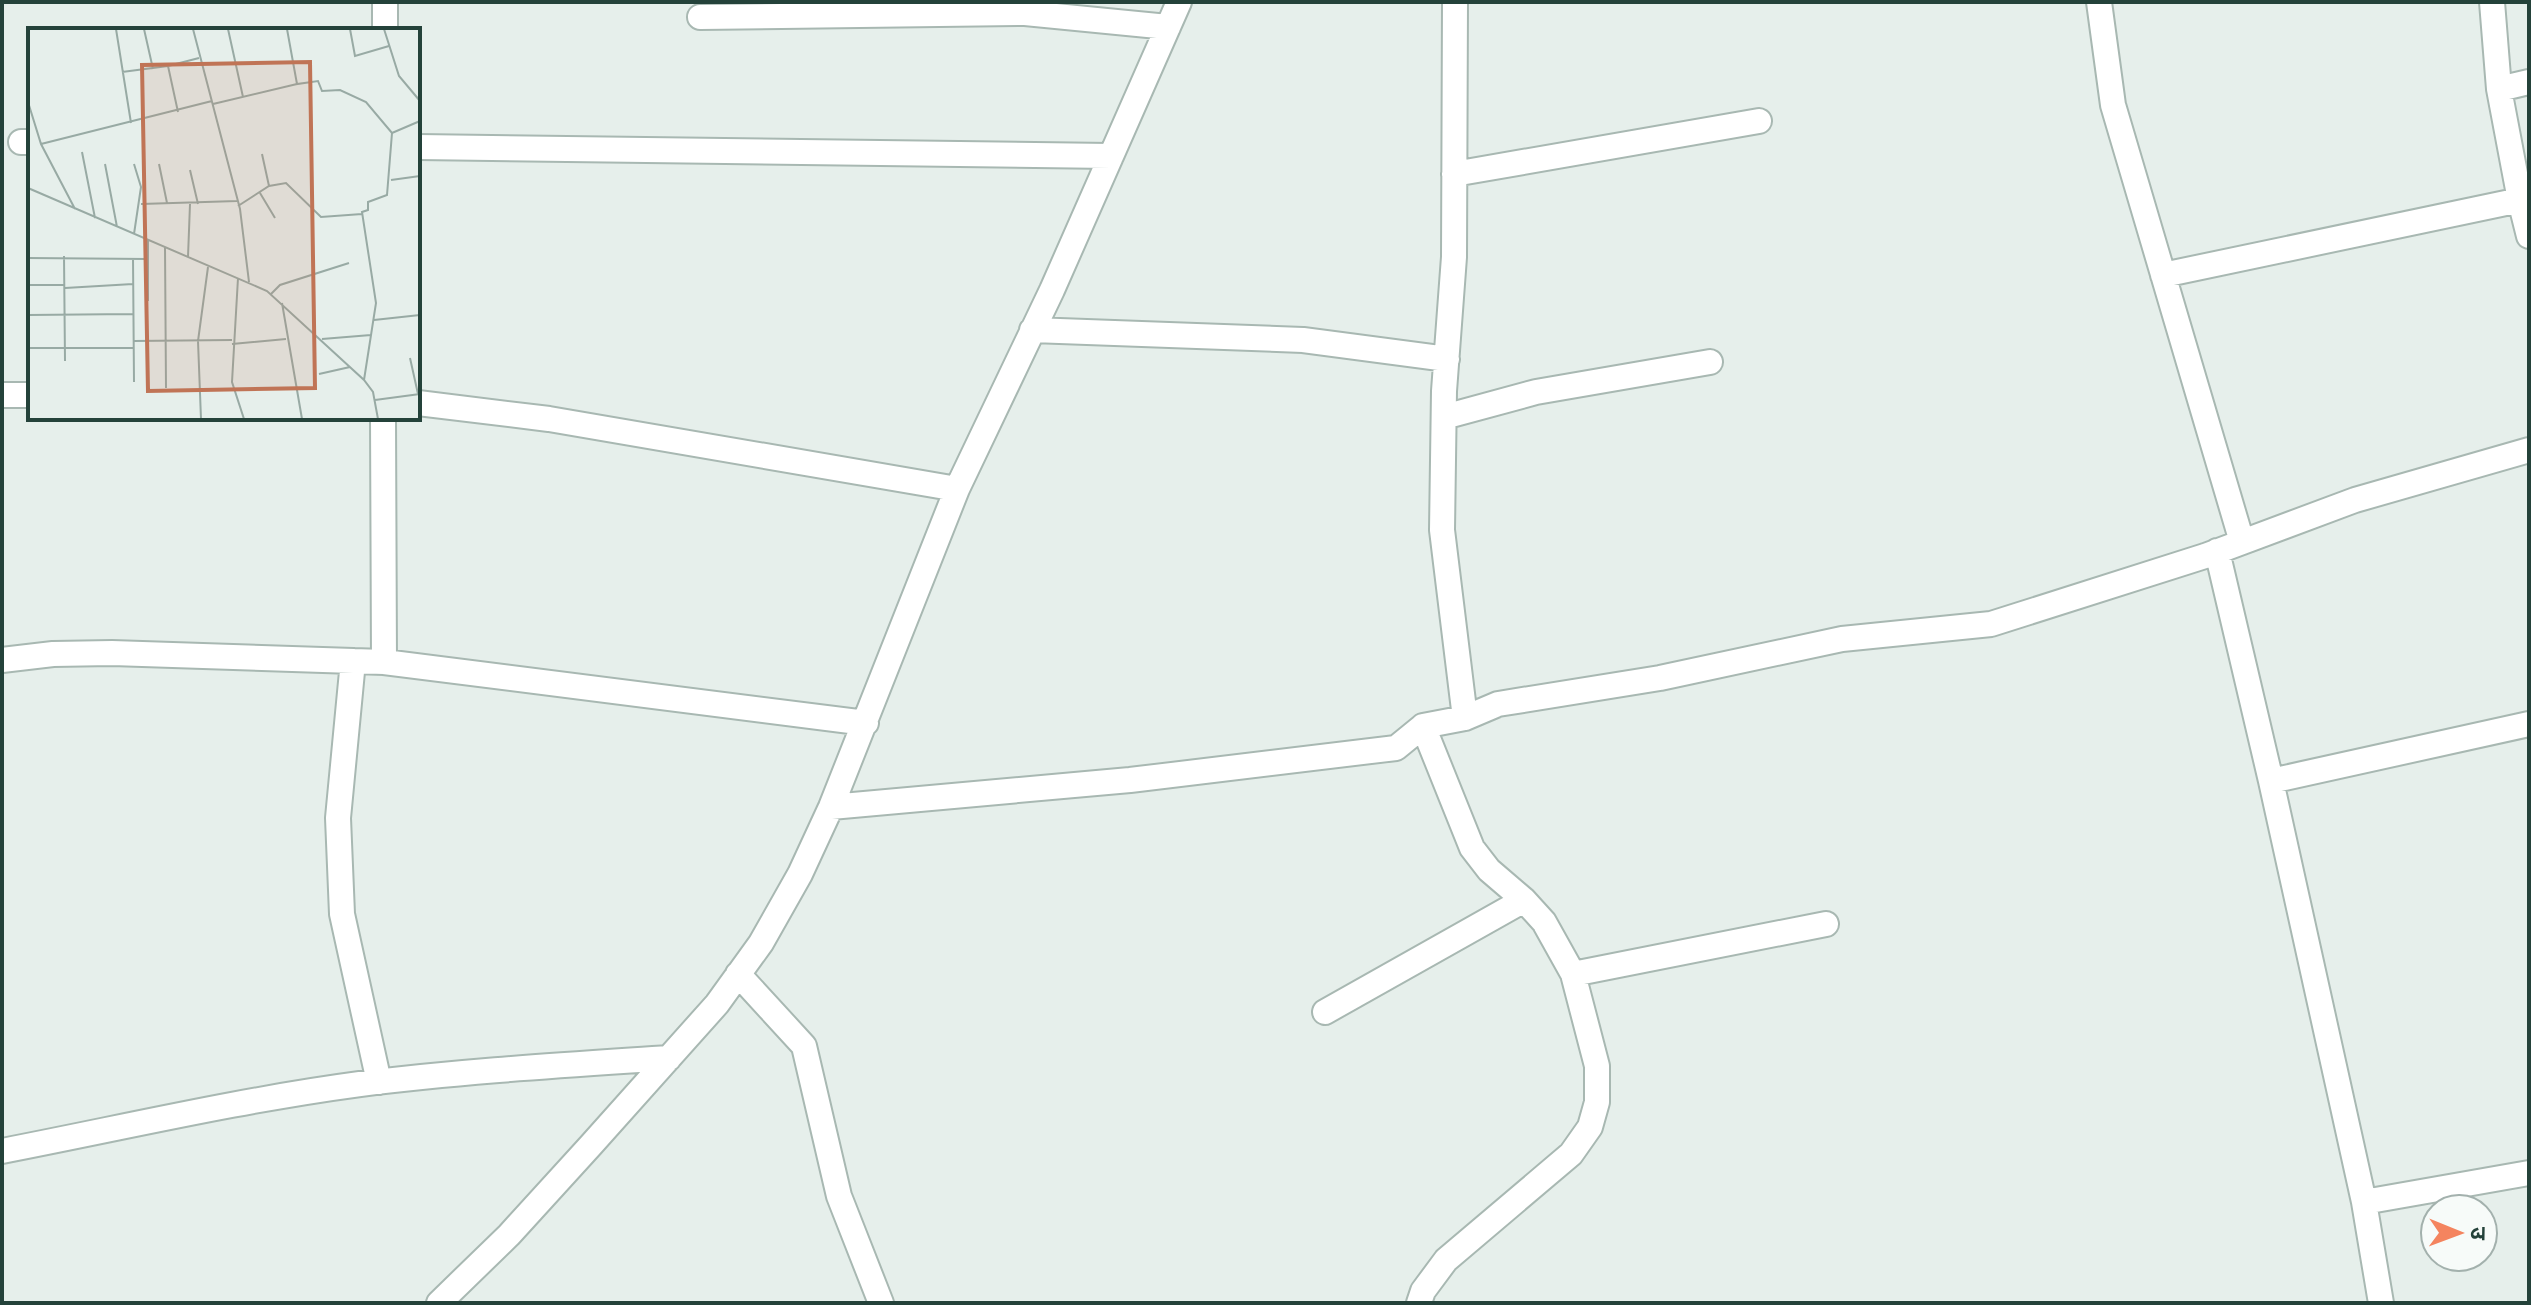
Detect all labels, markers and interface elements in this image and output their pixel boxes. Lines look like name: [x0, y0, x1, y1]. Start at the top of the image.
inset map: [28, 28, 420, 420]
north arrow: [2419, 1193, 2499, 1273]
text: उ: [2466, 1227, 2492, 1241]

